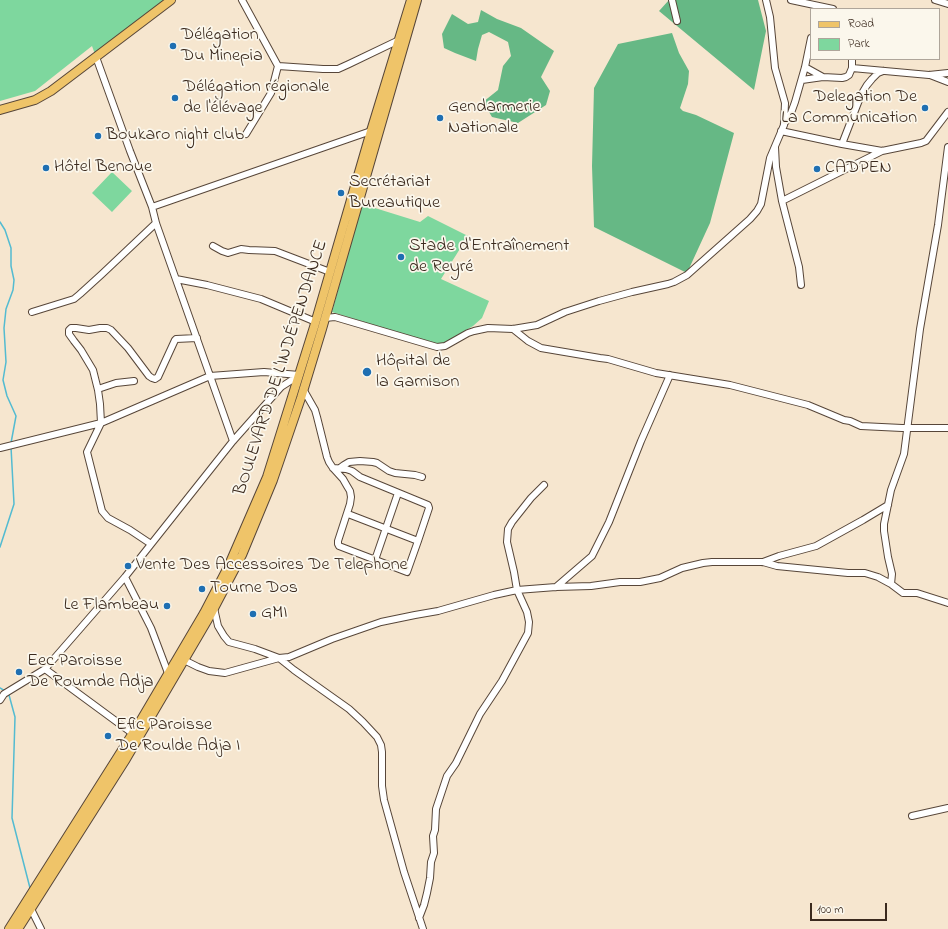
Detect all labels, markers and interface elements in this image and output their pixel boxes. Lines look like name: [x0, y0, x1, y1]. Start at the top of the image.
legend: [810, 8, 940, 60]
text: Road: [848, 15, 874, 33]
place label: Délégation Du Minepia: [181, 25, 263, 68]
text: Park: [848, 35, 870, 53]
marker: Délégation Du Minepia: [168, 41, 178, 51]
place label: Délégation régionale de l'élévage: [183, 77, 329, 120]
place label: Delegation De La Communication: [781, 87, 917, 130]
marker: Délégation régionale de l'élévage: [170, 93, 180, 103]
place label: Gendarmerie Nationale: [448, 97, 541, 140]
marker: Delegation De La Communication: [920, 103, 930, 113]
marker: Gendarmerie Nationale: [435, 113, 445, 123]
place label: Boukaro night club: [106, 125, 244, 147]
marker: Boukaro night club: [93, 131, 103, 141]
place label: Hôtel Benoue: [54, 157, 152, 179]
place label: CADPEN: [825, 158, 892, 180]
marker: Hôtel Benoue: [41, 163, 51, 173]
marker: CADPEN: [812, 164, 822, 174]
place label: Secrétariat Bureautique: [349, 172, 440, 214]
marker: Secrétariat Bureautique: [336, 188, 346, 198]
place label: Stade d'Entraînement de Reyré: [409, 236, 569, 278]
street label: BOULEVARD DE L'INDÉPENDANCE: [230, 238, 334, 498]
marker: Stade d'Entraînement de Reyré: [396, 252, 406, 262]
place label: Hôpital de la Garnison: [376, 351, 459, 394]
marker: Hôpital de la Garnison: [361, 366, 373, 378]
place label: Vente Des Accessoires De Telephone: [136, 555, 408, 577]
marker: Vente Des Accessoires De Telephone: [123, 561, 133, 571]
place label: Tourne Dos: [210, 578, 298, 600]
marker: Tourne Dos: [197, 584, 207, 594]
place label: Le Flambeau: [64, 595, 159, 617]
marker: Le Flambeau: [162, 601, 172, 611]
place label: GMI: [261, 603, 287, 625]
marker: GMI: [248, 609, 258, 619]
place label: Eec Paroisse De Roumde Adja: [27, 651, 154, 694]
marker: Eec Paroisse De Roumde Adja: [14, 667, 24, 677]
place label: Eflc Paroisse De Roulde Adja I: [116, 715, 240, 758]
marker: Eflc Paroisse De Roulde Adja I: [103, 731, 113, 741]
scale bar: [812, 895, 889, 921]
text: 100 m: [817, 901, 844, 919]

